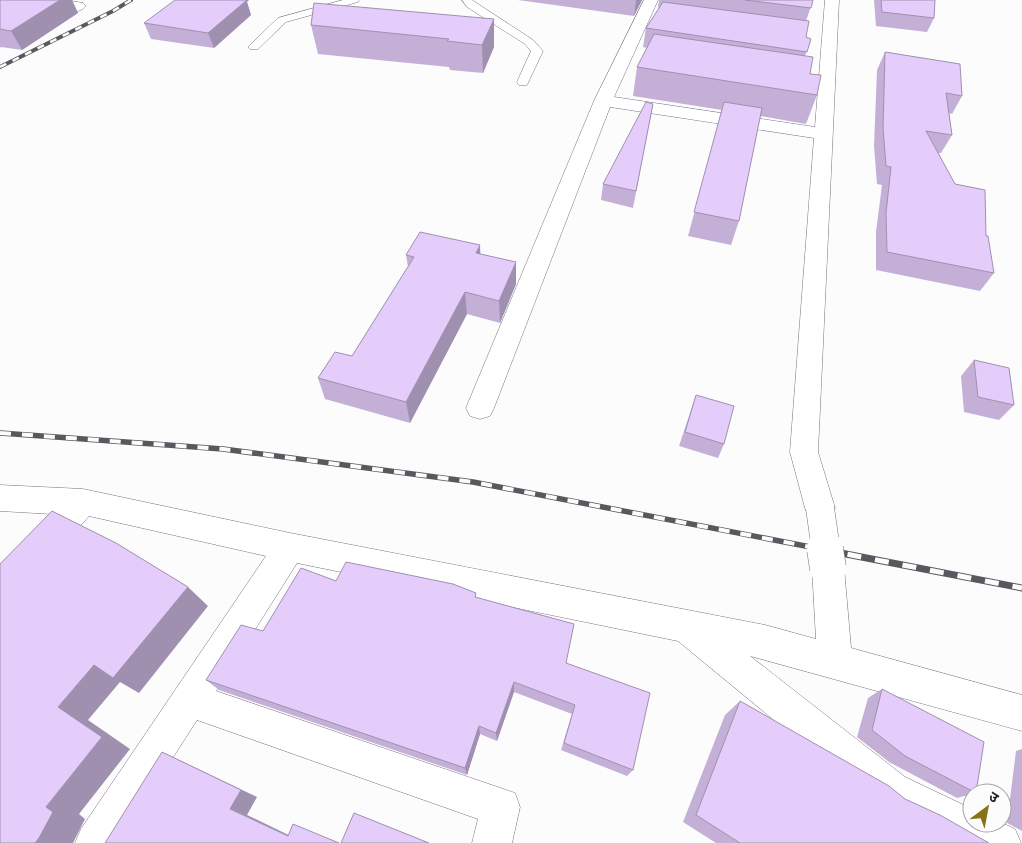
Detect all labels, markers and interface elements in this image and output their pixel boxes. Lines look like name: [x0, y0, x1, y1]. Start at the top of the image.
north arrow: [962, 783, 1012, 833]
text: उ: [986, 787, 1003, 807]

